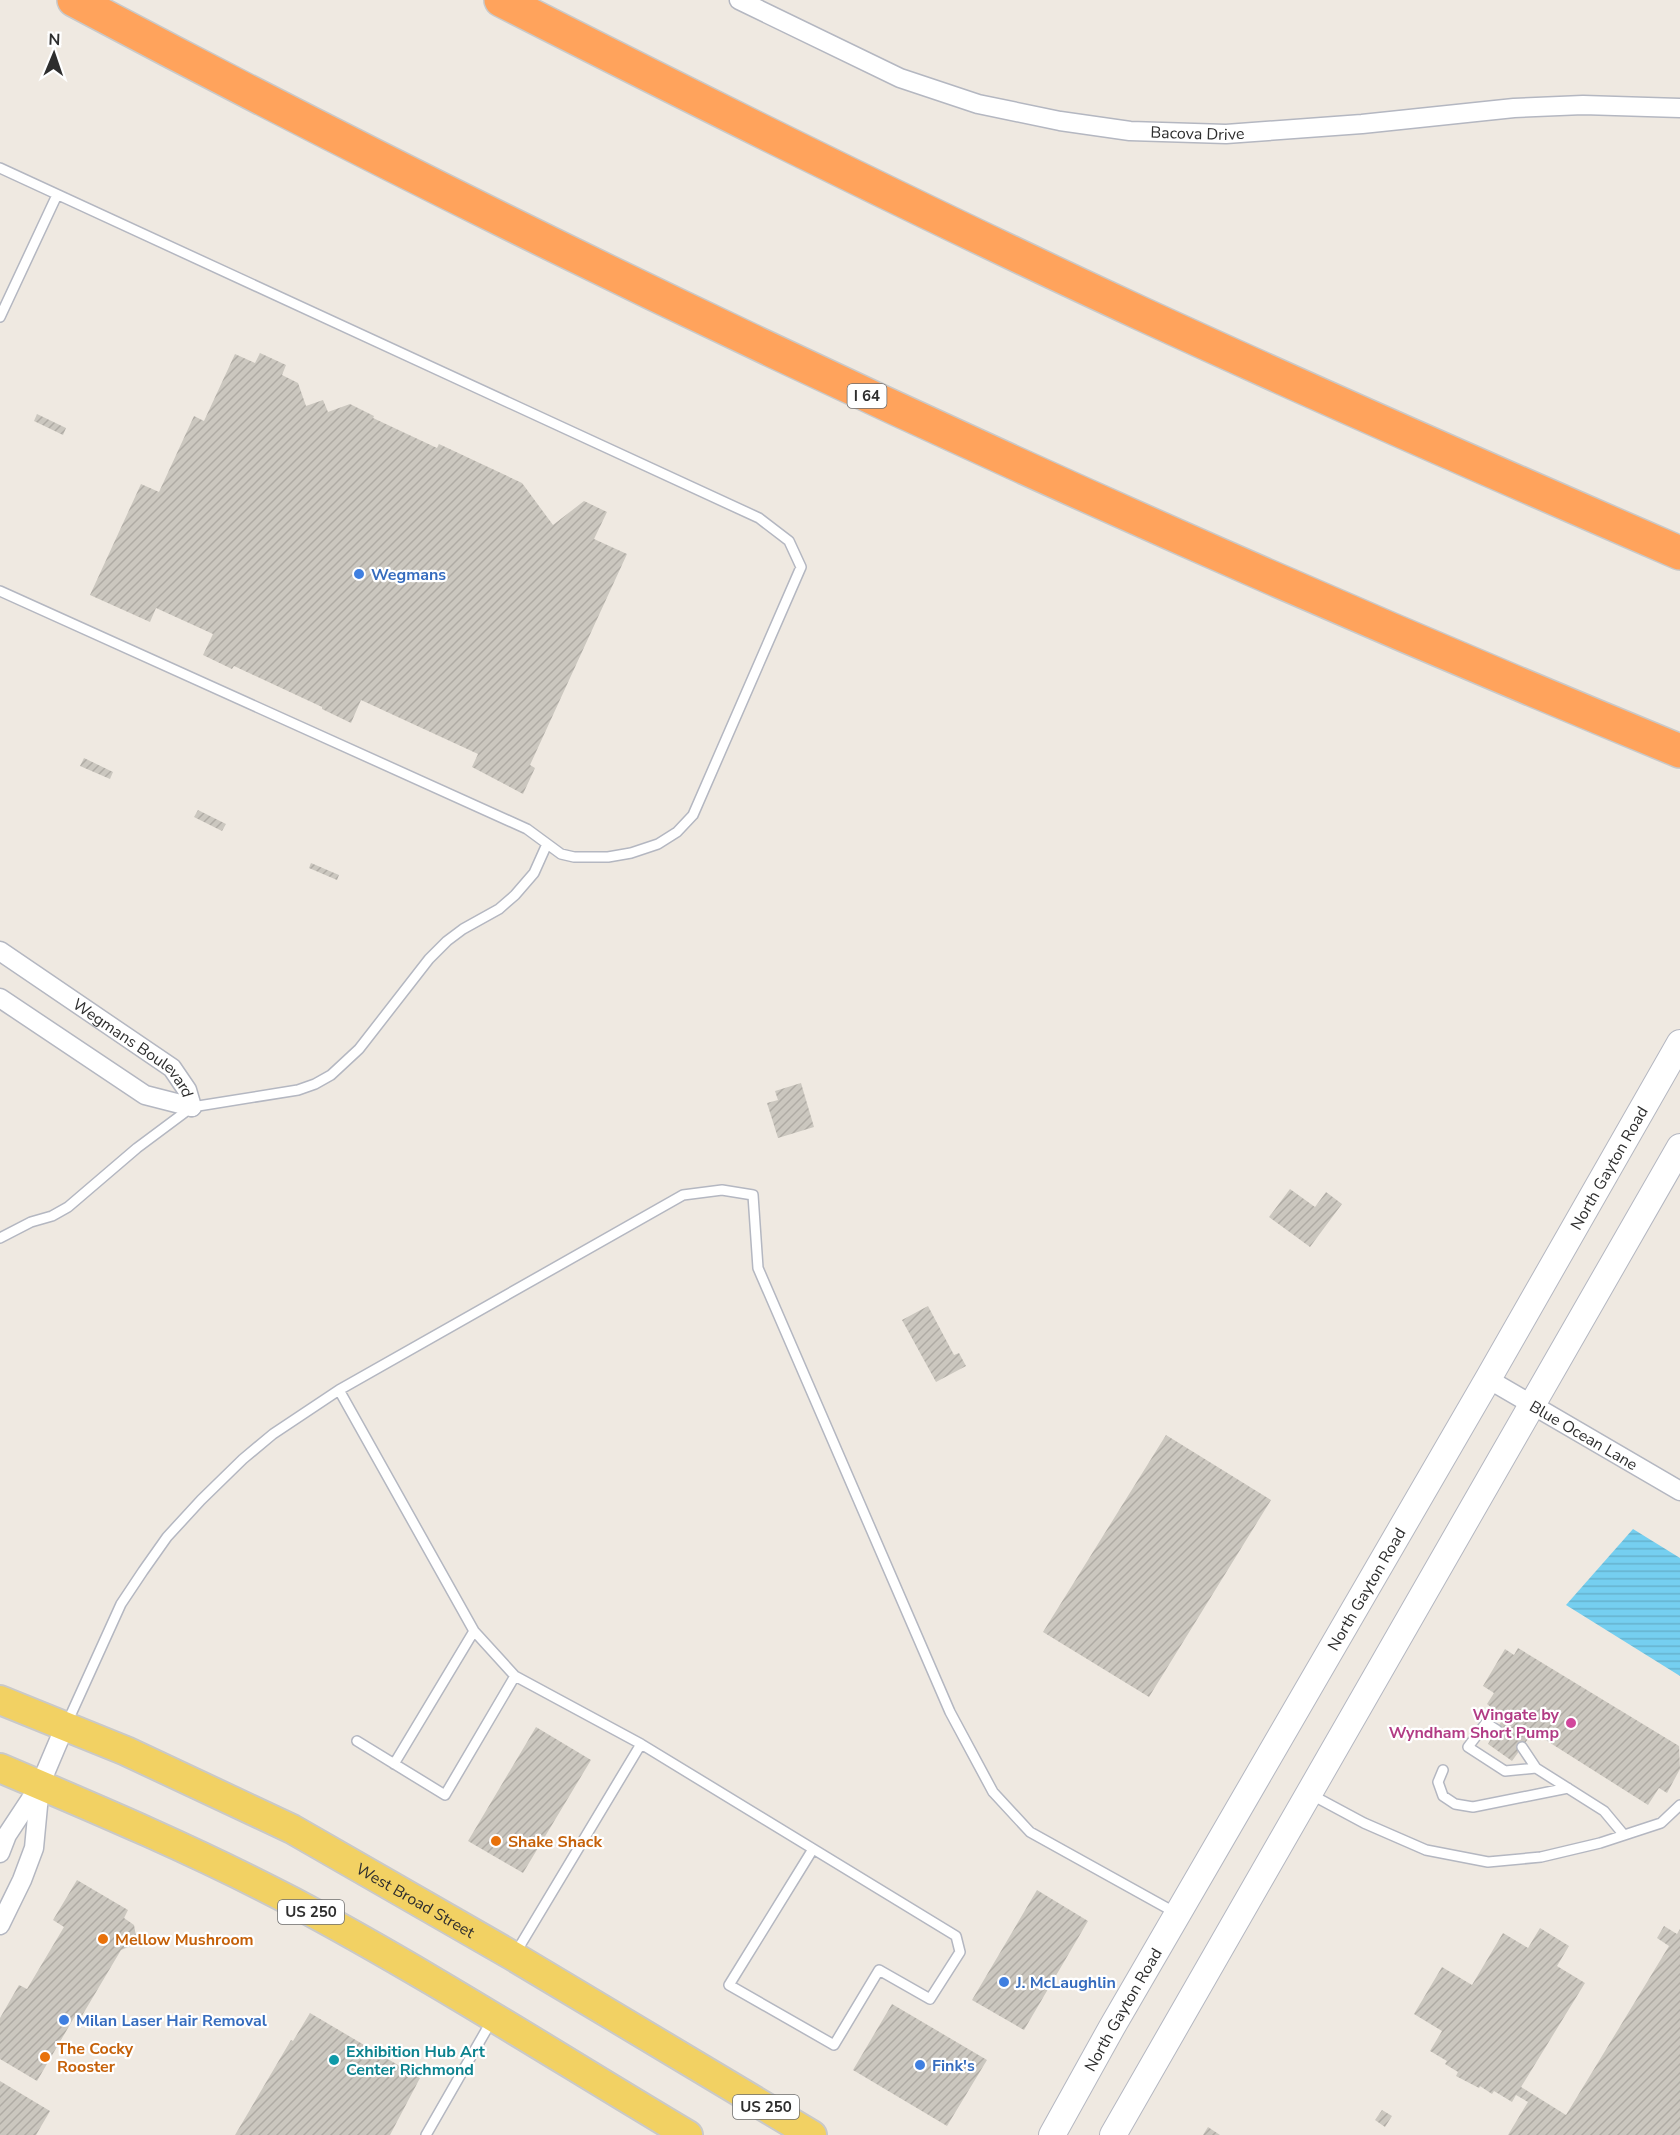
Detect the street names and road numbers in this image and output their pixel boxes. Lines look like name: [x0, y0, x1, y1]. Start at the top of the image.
street label: Bacova Drive: [1150, 122, 1245, 146]
road number: I 64: [848, 384, 886, 408]
street label: Wegmans Boulevard: [68, 994, 199, 1100]
street label: North Gayton Road: [1566, 1102, 1654, 1234]
street label: Blue Ocean Lane: [1525, 1396, 1642, 1476]
street label: North Gayton Road: [1323, 1524, 1411, 1655]
street label: West Broad Street: [352, 1858, 479, 1944]
road number: US 250: [278, 1900, 344, 1924]
street label: North Gayton Road: [1079, 1944, 1168, 2076]
road number: US 250: [733, 2095, 799, 2119]

